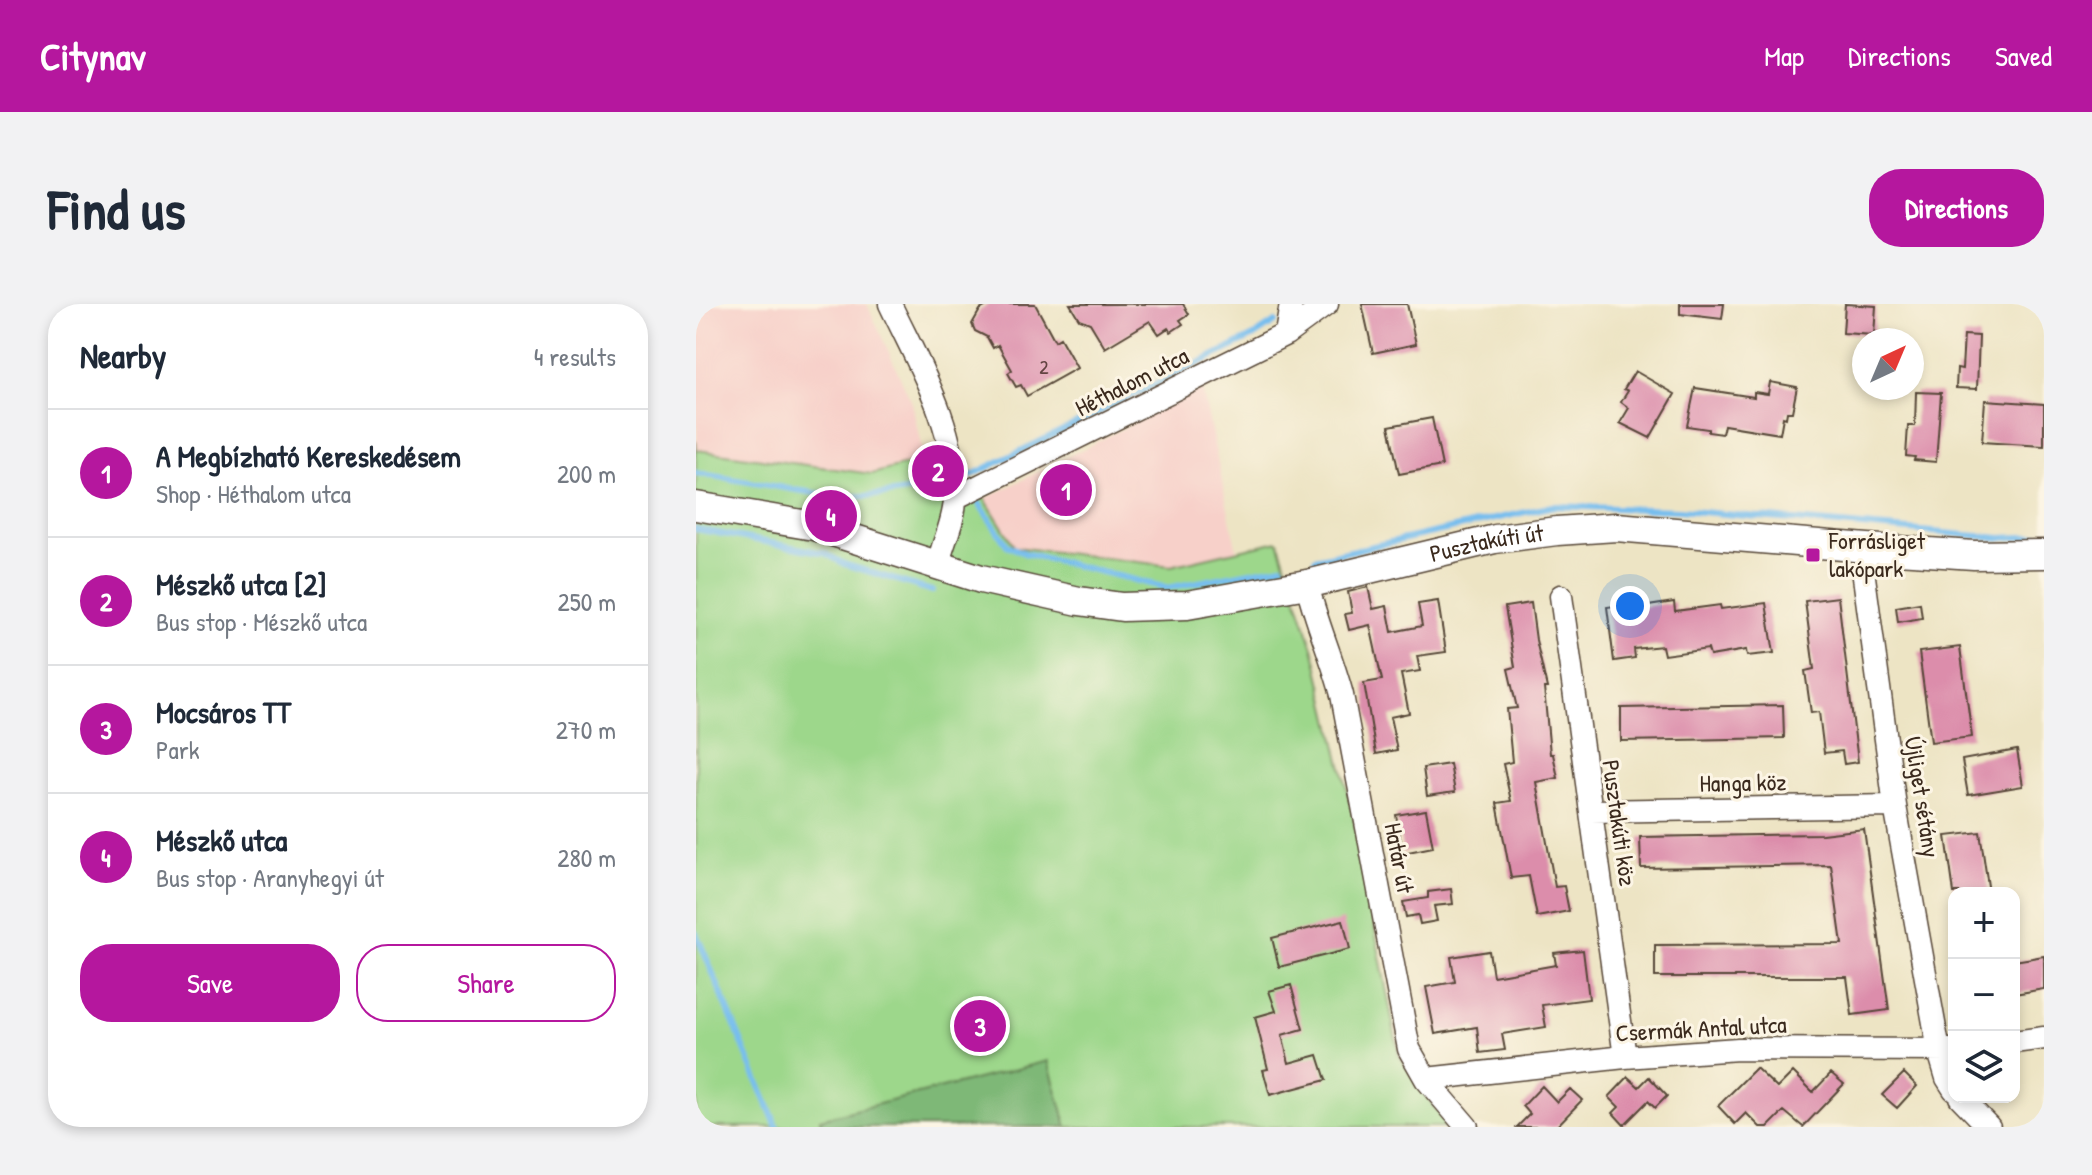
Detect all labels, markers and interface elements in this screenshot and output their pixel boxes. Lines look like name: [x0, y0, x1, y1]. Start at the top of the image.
text: Citynav: [40, 30, 146, 82]
text: Map: [1764, 37, 1804, 75]
text: Directions: [1848, 37, 1951, 75]
text: Saved: [1995, 37, 2052, 75]
button: Directions: [1869, 169, 2044, 247]
text: Find us: [48, 171, 186, 246]
north arrow: [1852, 328, 1924, 400]
text: Nearby: [80, 333, 166, 379]
text: 4 results: [534, 339, 616, 374]
street label: Héthalom utca: [1069, 339, 1194, 423]
house number: 2: [1039, 353, 1049, 380]
text: A Megbízható Kereskedésem: [156, 436, 461, 476]
pin: 2: [912, 441, 964, 501]
text: 1: [101, 456, 111, 491]
text: 200 m: [557, 456, 616, 491]
pin: 1: [1040, 460, 1092, 520]
text: Shop · Héthalom utca: [156, 476, 351, 511]
pin: 4: [805, 486, 857, 546]
street label: Pusztakúti út: [1426, 516, 1546, 569]
place label: Forrásliget lakópark: [1828, 524, 1926, 584]
marker: Forrásliget lakópark: [1804, 546, 1822, 564]
text: Mészkő utca [2]: [156, 564, 326, 604]
text: 2: [100, 584, 112, 619]
text: 250 m: [558, 584, 616, 619]
your location: [1610, 586, 1650, 626]
text: Bus stop · Mészkő utca: [156, 604, 367, 639]
text: Mocsáros TT: [156, 692, 291, 732]
text: 3: [100, 712, 112, 747]
text: 270 m: [556, 712, 616, 747]
text: Park: [156, 732, 200, 767]
street label: Újliget sétány: [1898, 734, 1948, 860]
street label: Pusztakúti köz: [1595, 758, 1645, 888]
street label: Hanga köz: [1699, 765, 1787, 799]
text: Mészkő utca: [156, 820, 287, 860]
street label: Határ út: [1378, 820, 1423, 896]
text: 4: [101, 840, 111, 875]
text: 280 m: [557, 840, 616, 875]
text: Bus stop · Aranyhegyi út: [156, 860, 384, 895]
map controls: [1948, 887, 2020, 1103]
button: +: [1948, 887, 2020, 959]
button: Save: [80, 944, 340, 1022]
button: Share: [356, 944, 616, 1022]
button: −: [1948, 959, 2020, 1031]
pin: 3: [954, 996, 1006, 1056]
street label: Csermák Antal utca: [1615, 1008, 1787, 1048]
button: layers: [1948, 1031, 2020, 1103]

